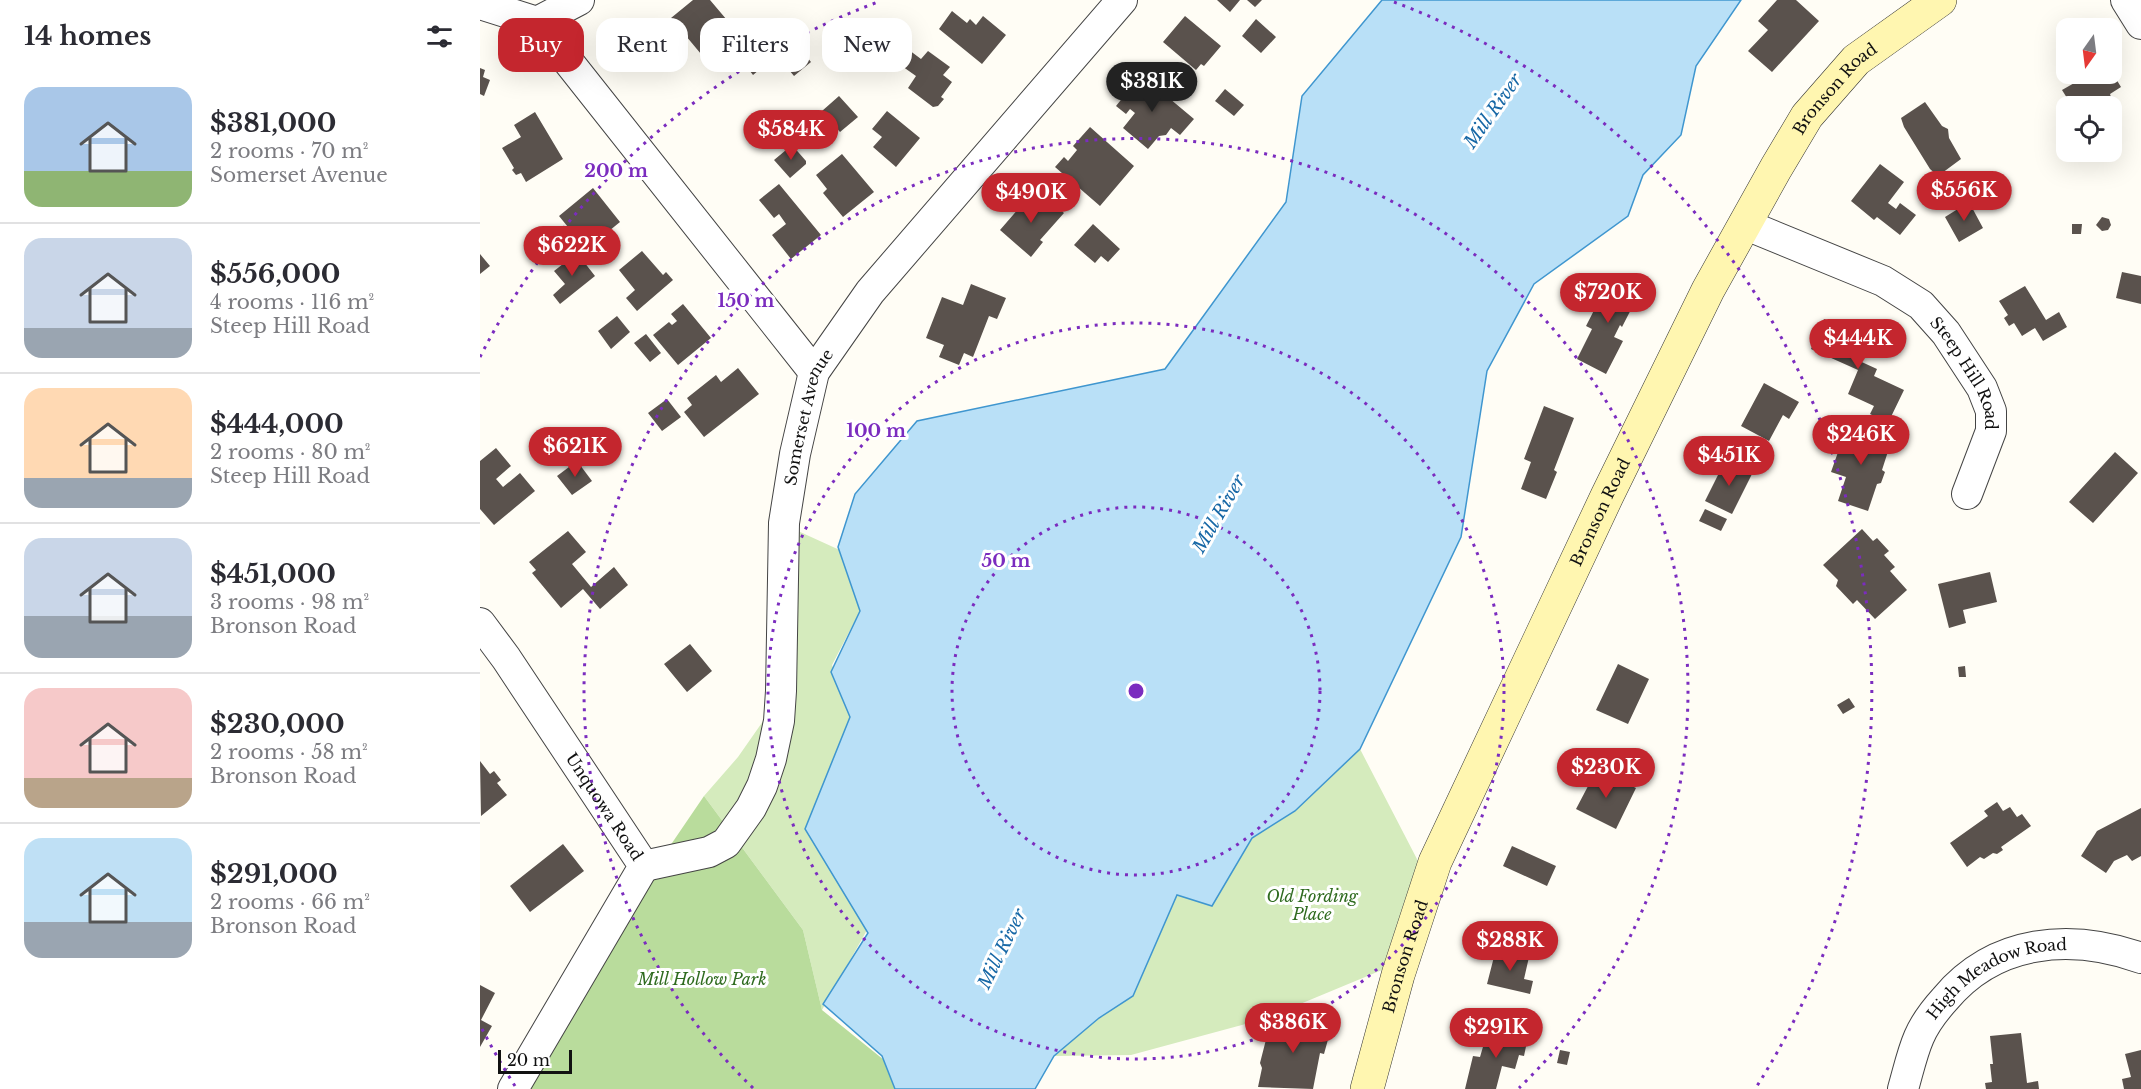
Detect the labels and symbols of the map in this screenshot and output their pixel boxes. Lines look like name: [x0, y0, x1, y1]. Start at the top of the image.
north arrow: [2056, 18, 2122, 84]
street label: Bronson Road: [1788, 38, 1881, 138]
pin: $381K: [1110, 62, 1194, 113]
water label: Mill River: [1459, 69, 1527, 153]
pin: $584K: [749, 110, 833, 161]
text: 200 m: [584, 160, 648, 182]
pin: $556K: [1922, 171, 2006, 222]
pin: $490K: [989, 173, 1073, 224]
pin: $622K: [530, 226, 614, 277]
pin: $720K: [1566, 273, 1650, 324]
text: 150 m: [718, 290, 775, 312]
street label: Steep Hill Road: [1926, 312, 2001, 430]
pin: $444K: [1816, 319, 1900, 370]
street label: Somerset Avenue: [780, 345, 837, 487]
pin: $246K: [1819, 415, 1903, 466]
text: 100 m: [846, 420, 906, 442]
pin: $621K: [533, 427, 617, 478]
pin: $451K: [1687, 436, 1771, 487]
street label: Bronson Road: [1566, 454, 1634, 569]
water label: Mill River: [1187, 471, 1250, 558]
text: 50 m: [982, 550, 1031, 572]
centre of rings: [1126, 681, 1146, 701]
pin: $230K: [1564, 748, 1648, 799]
street label: Unquowa Road: [562, 749, 648, 864]
park label: Old Fording Place: [1267, 886, 1359, 924]
street label: Bronson Road: [1378, 897, 1432, 1015]
water label: Mill River: [973, 905, 1031, 993]
pin: $288K: [1468, 921, 1552, 972]
street label: High Meadow Road: [1922, 934, 2067, 1023]
park label: Mill Hollow Park: [637, 969, 766, 989]
pin: $386K: [1251, 1003, 1335, 1054]
pin: $291K: [1454, 1008, 1538, 1059]
scale bar: [498, 1047, 572, 1074]

